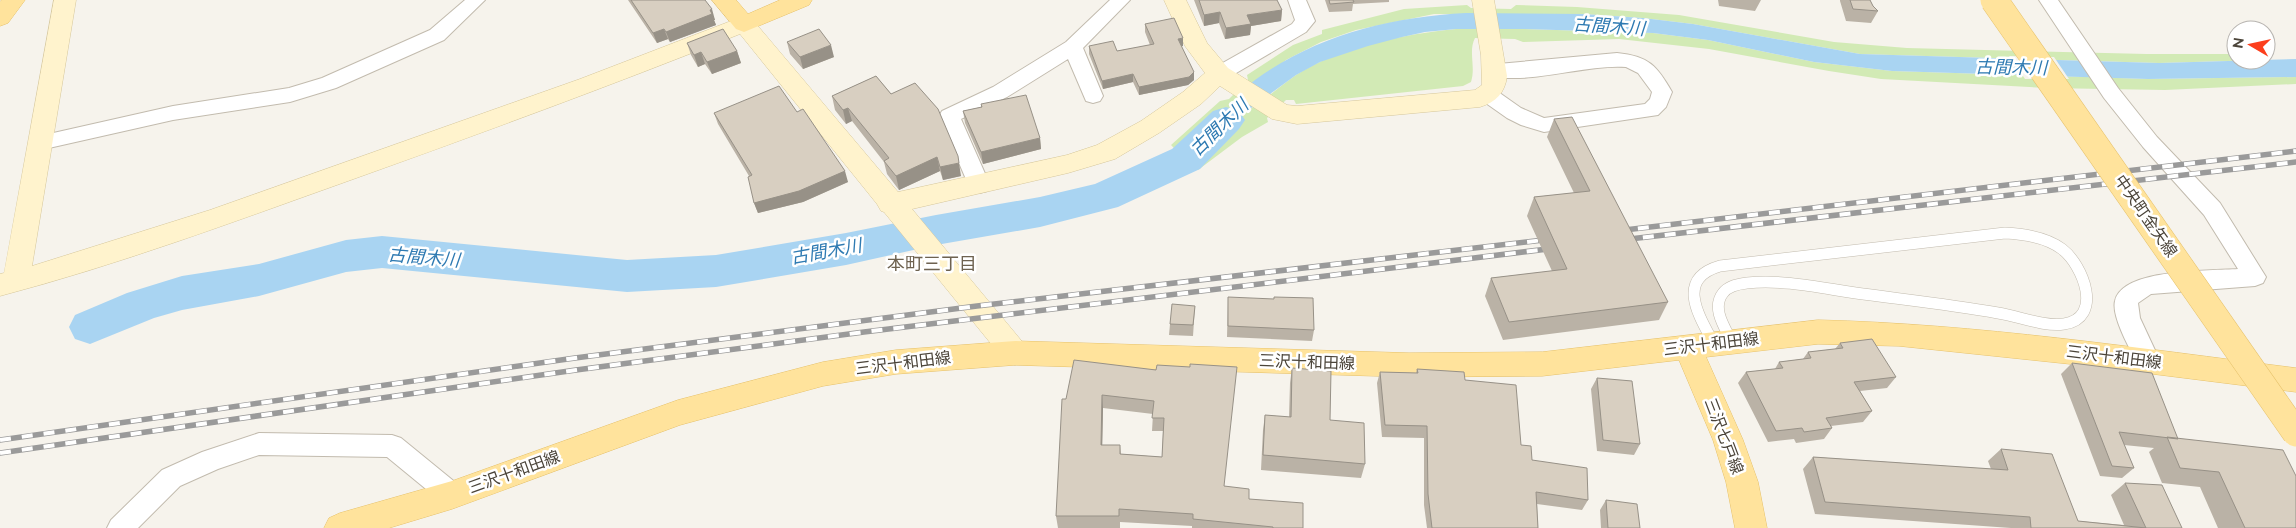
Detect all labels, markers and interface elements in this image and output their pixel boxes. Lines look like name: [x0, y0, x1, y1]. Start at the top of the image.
water label: 古間木川: [1572, 13, 1648, 39]
north arrow: [2226, 20, 2276, 70]
text: N: [2229, 36, 2247, 49]
water label: 古間木川: [1975, 56, 2049, 78]
water label: 古間木川: [1186, 93, 1254, 160]
street label: 中央町金矢線: [2111, 171, 2181, 261]
water label: 古間木川: [789, 234, 865, 268]
water label: 古間木川: [387, 243, 463, 271]
district label: 本町三丁目: [887, 253, 977, 274]
street label: 三沢十和田線: [1662, 329, 1760, 359]
street label: 三沢十和田線: [2065, 342, 2163, 372]
street label: 三沢十和田線: [854, 348, 952, 378]
street label: 三沢十和田線: [1259, 351, 1355, 373]
street label: 三沢七戸線: [1701, 395, 1747, 477]
street label: 三沢十和田線: [466, 447, 562, 497]

